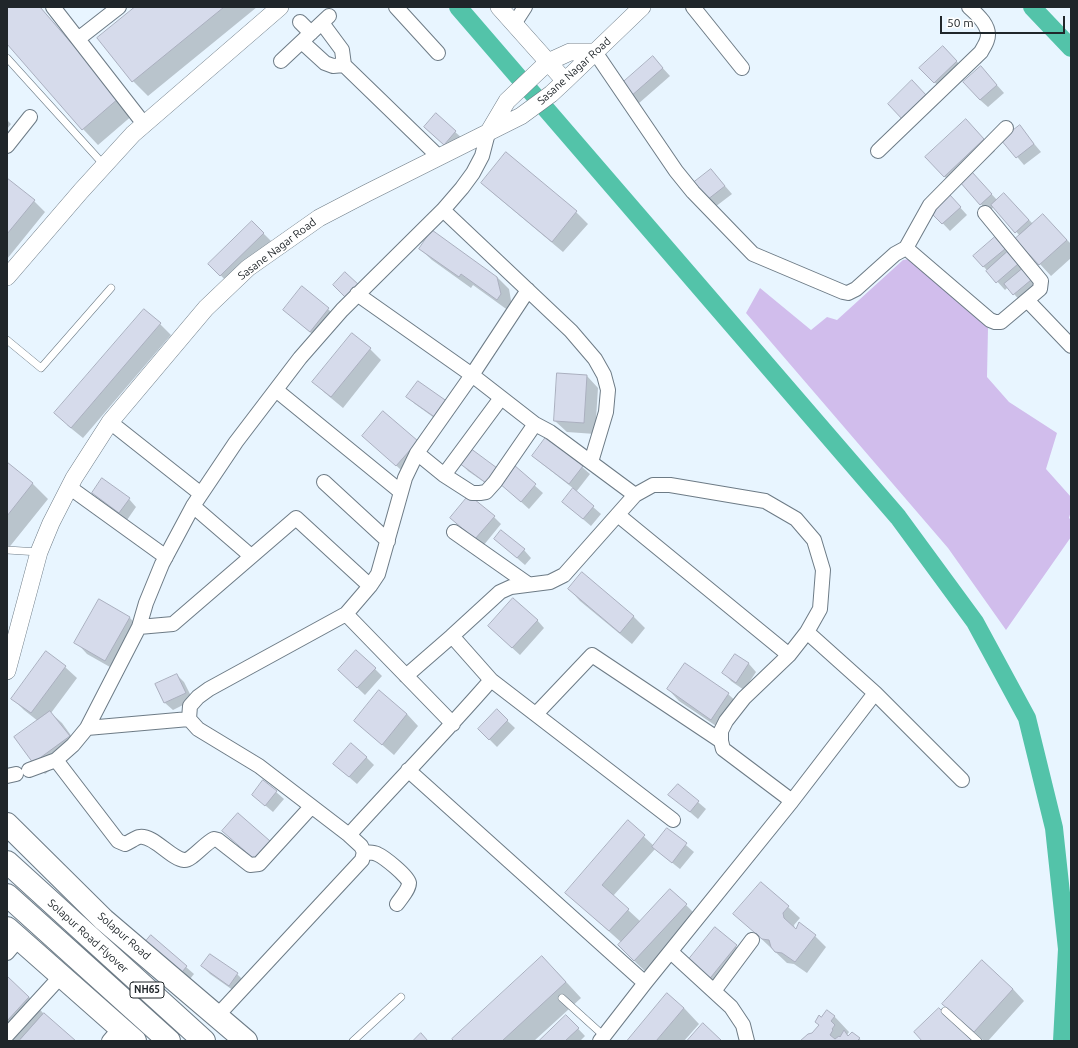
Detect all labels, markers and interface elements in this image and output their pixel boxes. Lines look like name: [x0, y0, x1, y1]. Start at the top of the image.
scale bar: [942, 8, 1067, 34]
text: 50 m: [947, 16, 974, 29]
street label: Sasane Nagar Road: [535, 35, 613, 107]
street label: Sasane Nagar Road: [235, 215, 319, 283]
street label: Solapur Road Flyover: [45, 896, 131, 976]
street label: Solapur Road: [95, 910, 153, 962]
road number: NH65: [130, 982, 164, 998]

